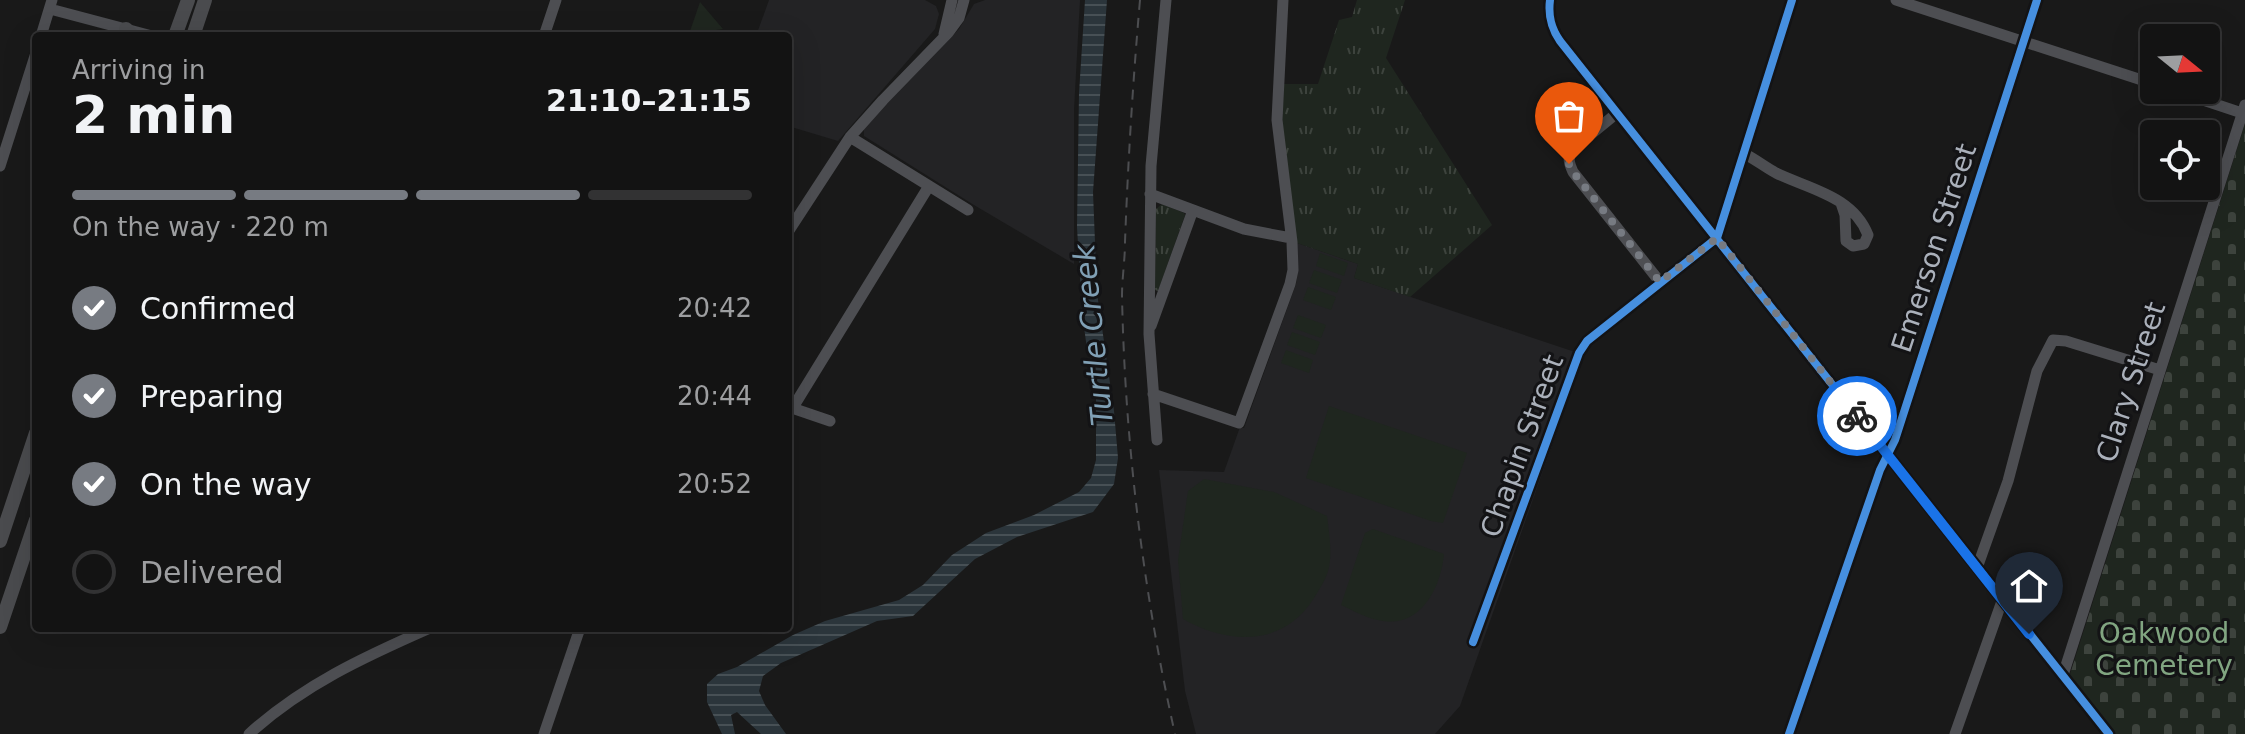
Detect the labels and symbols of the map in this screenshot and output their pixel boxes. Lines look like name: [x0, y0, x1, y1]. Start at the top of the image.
north arrow: [2140, 24, 2220, 104]
pin: [1535, 82, 1603, 164]
street label: Emerson Street: [1885, 140, 1983, 356]
water label: Turtle Creek: [1066, 241, 1120, 427]
street label: Clary Street: [2090, 298, 2172, 466]
street label: Chapin Street: [1474, 350, 1570, 542]
courier: [1817, 376, 1897, 456]
pin: [1995, 552, 2063, 634]
park label: Oakwood Cemetery: [2095, 617, 2233, 682]

